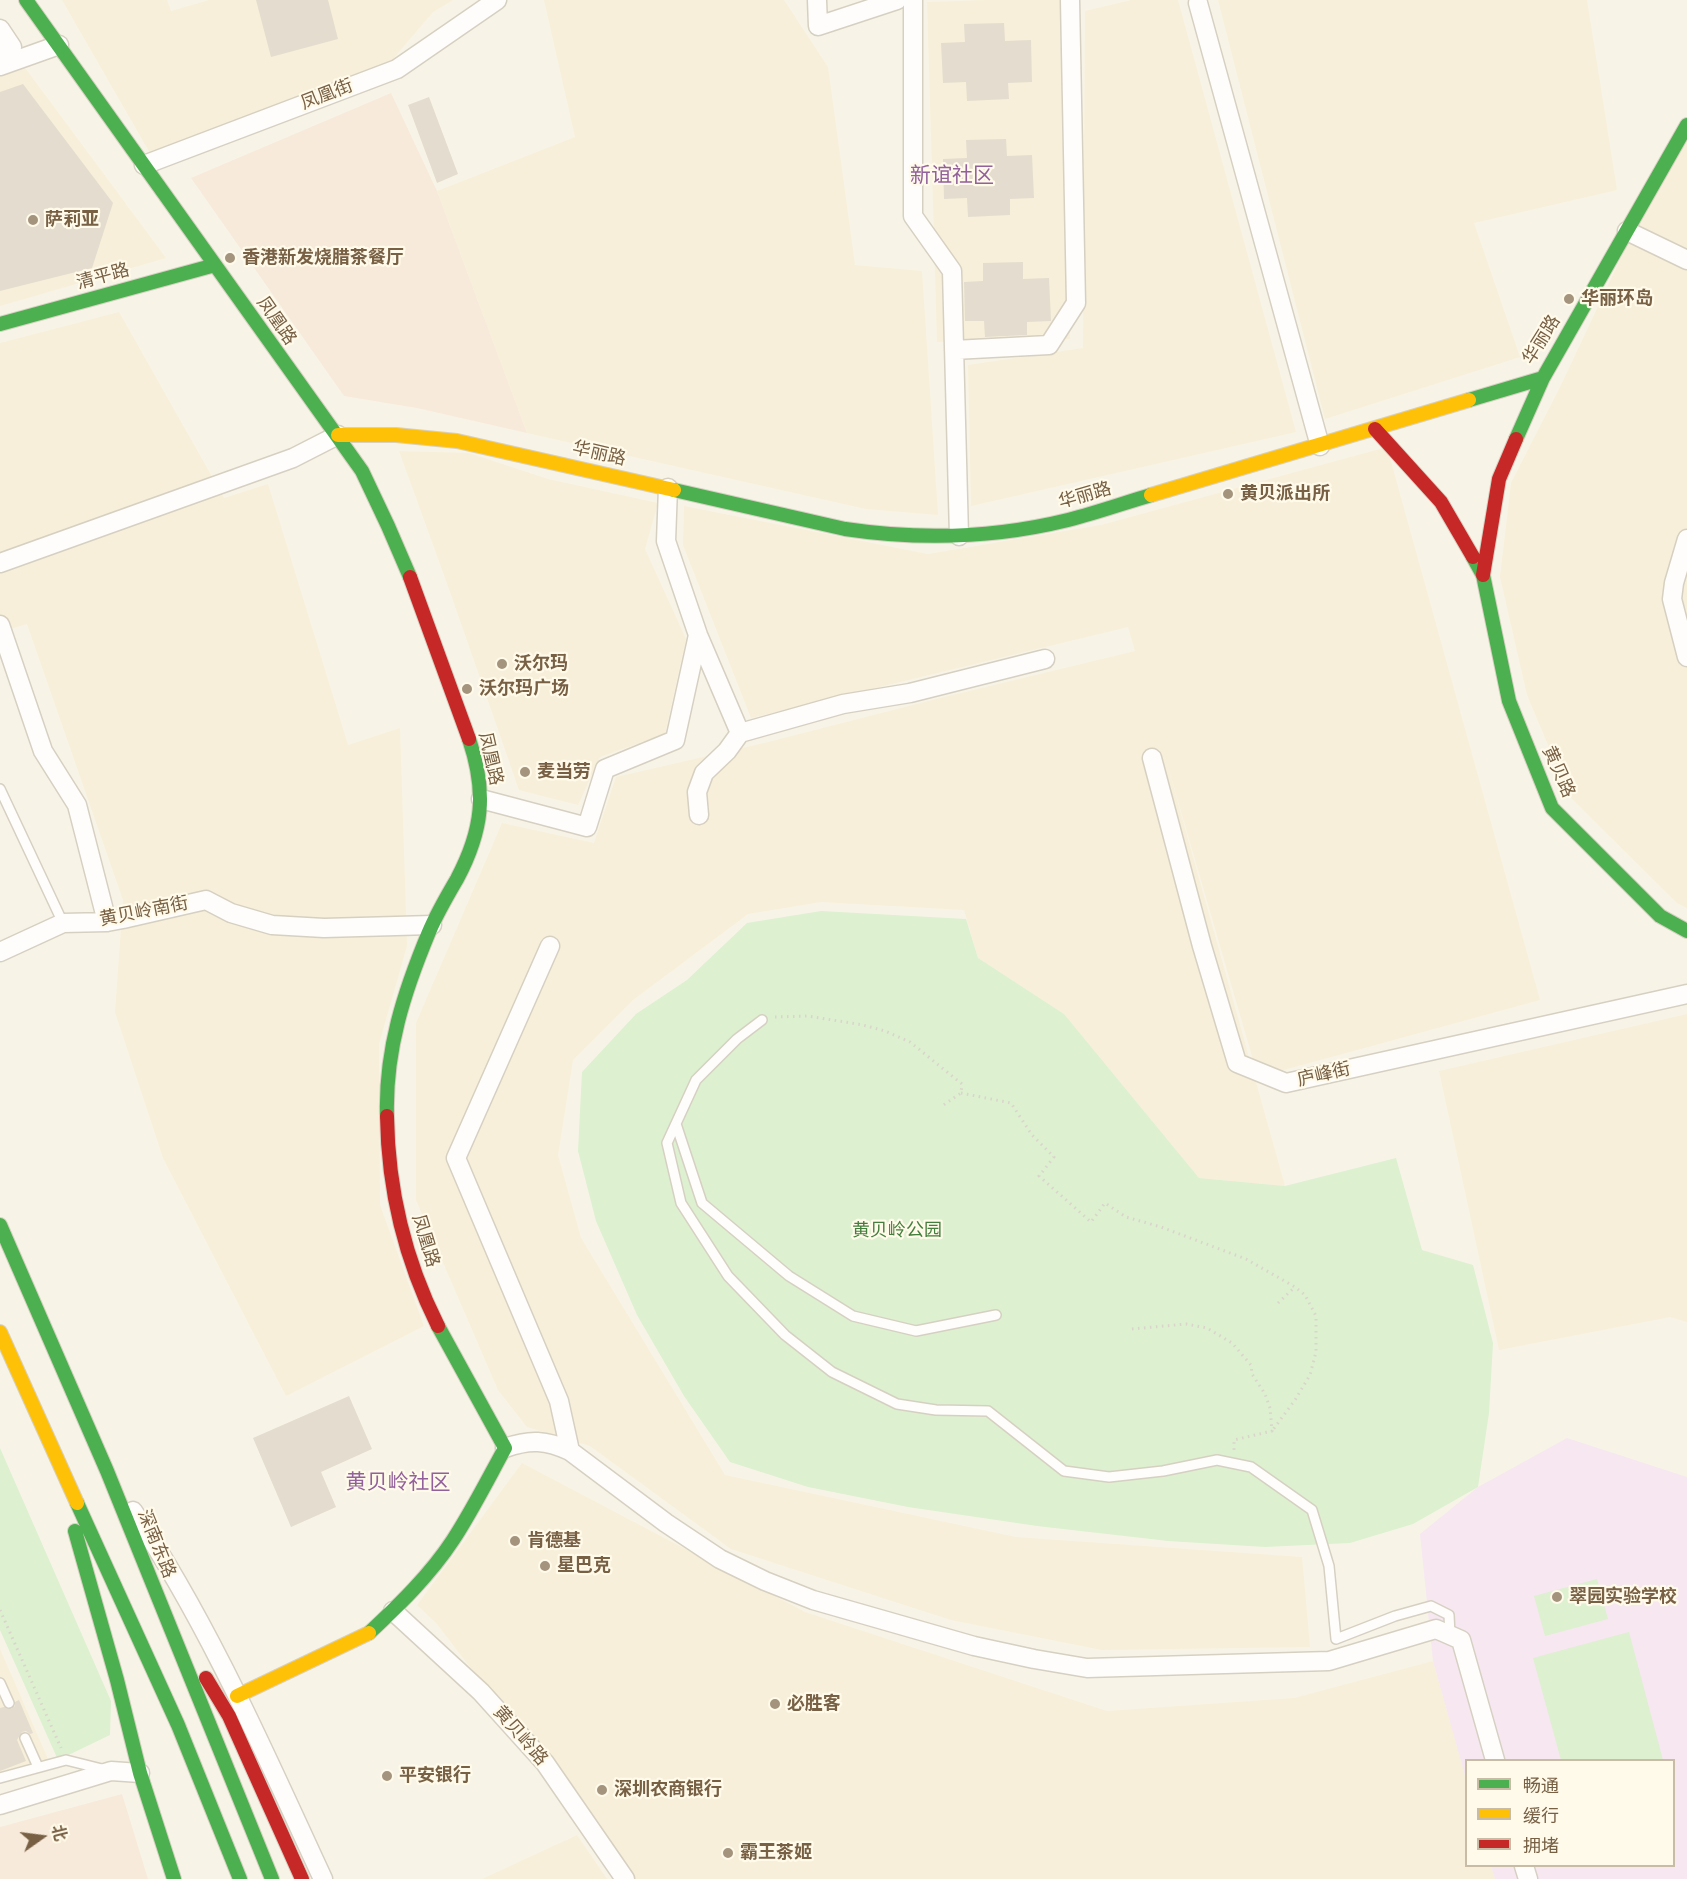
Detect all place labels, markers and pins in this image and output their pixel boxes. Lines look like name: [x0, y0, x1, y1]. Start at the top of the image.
place label: 萨莉亚: [45, 209, 99, 231]
marker: 萨莉亚: [26, 213, 40, 227]
place label: 香港新发烧腊茶餐厅: [242, 247, 404, 269]
marker: 香港新发烧腊茶餐厅: [223, 251, 237, 265]
place label: 华丽环岛: [1581, 288, 1653, 310]
marker: 华丽环岛: [1562, 292, 1576, 306]
place label: 黄贝派出所: [1240, 483, 1330, 505]
marker: 黄贝派出所: [1221, 487, 1235, 501]
place label: 沃尔玛: [514, 653, 568, 675]
marker: 沃尔玛: [495, 657, 509, 671]
place label: 沃尔玛广场: [479, 678, 569, 700]
marker: 沃尔玛广场: [460, 682, 474, 696]
place label: 麦当劳: [537, 761, 591, 783]
marker: 麦当劳: [518, 765, 532, 779]
place label: 肯德基: [527, 1530, 581, 1552]
marker: 肯德基: [508, 1534, 522, 1548]
place label: 星巴克: [557, 1555, 611, 1577]
marker: 星巴克: [538, 1559, 552, 1573]
place label: 翠园实验学校: [1569, 1586, 1677, 1608]
marker: 翠园实验学校: [1550, 1590, 1564, 1604]
place label: 必胜客: [787, 1693, 841, 1715]
marker: 必胜客: [768, 1697, 782, 1711]
place label: 平安银行: [399, 1765, 471, 1787]
marker: 平安银行: [380, 1769, 394, 1783]
place label: 深圳农商银行: [614, 1779, 722, 1801]
marker: 深圳农商银行: [595, 1783, 609, 1797]
place label: 霸王茶姬: [740, 1842, 812, 1864]
marker: 霸王茶姬: [721, 1846, 735, 1860]

